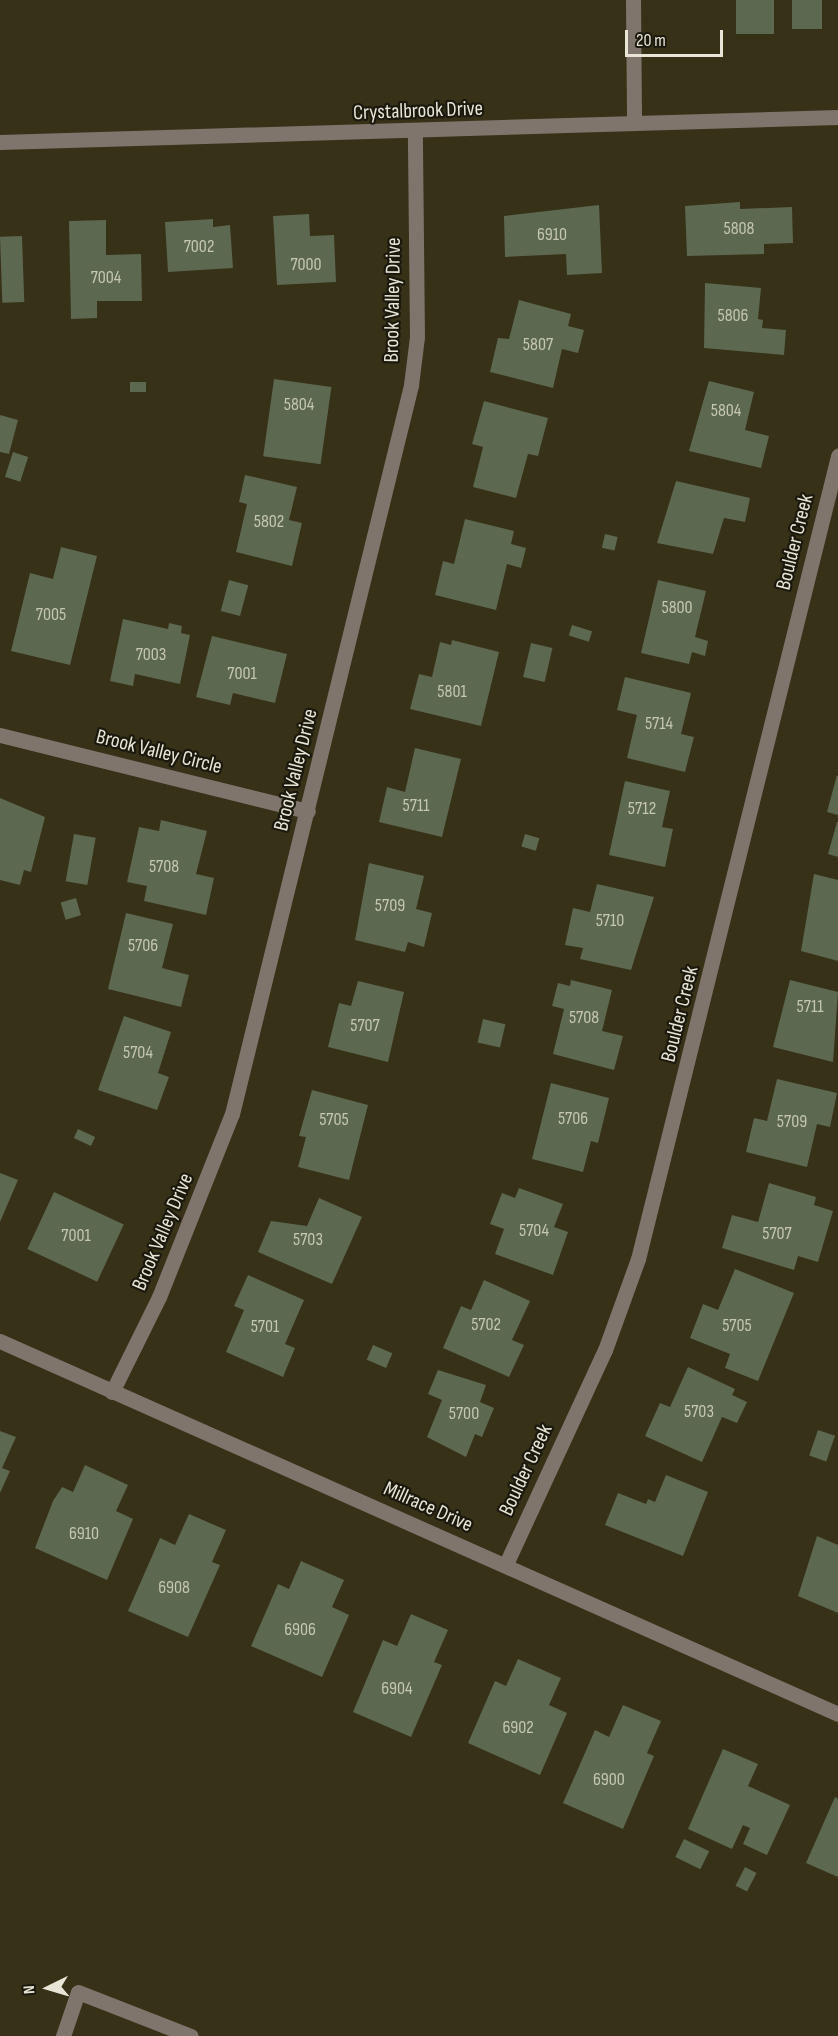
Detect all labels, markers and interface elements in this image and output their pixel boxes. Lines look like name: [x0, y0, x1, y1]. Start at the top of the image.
scale bar: [628, 18, 726, 56]
text: 20 m: [636, 30, 666, 51]
street label: Crystalbrook Drive: [353, 96, 483, 126]
house number: 5808: [723, 218, 755, 240]
house number: 6910: [537, 224, 567, 246]
house number: 7002: [184, 236, 214, 258]
street label: Brook Valley Drive: [379, 237, 407, 363]
house number: 7000: [290, 254, 322, 276]
house number: 7004: [91, 267, 121, 289]
house number: 5806: [717, 305, 749, 327]
house number: 5807: [523, 334, 553, 356]
house number: 5804: [284, 394, 314, 416]
house number: 5804: [711, 400, 741, 422]
street label: Boulder Creek: [771, 491, 819, 593]
house number: 5802: [254, 511, 284, 533]
house number: 5800: [661, 597, 693, 619]
house number: 7005: [36, 604, 66, 626]
house number: 7003: [136, 644, 166, 666]
house number: 7001: [227, 663, 257, 685]
house number: 5801: [437, 681, 467, 703]
street label: Brook Valley Drive: [269, 706, 323, 834]
house number: 5714: [645, 713, 673, 735]
street label: Brook Valley Circle: [93, 724, 225, 780]
house number: 5711: [402, 795, 430, 817]
house number: 5712: [628, 798, 656, 820]
house number: 5708: [149, 856, 179, 878]
house number: 5709: [375, 895, 405, 917]
house number: 5710: [596, 910, 624, 932]
house number: 5706: [128, 935, 158, 957]
street label: Boulder Creek: [656, 963, 704, 1065]
house number: 5711: [796, 996, 824, 1018]
house number: 5708: [569, 1007, 599, 1029]
house number: 5707: [350, 1015, 380, 1037]
house number: 5704: [123, 1042, 153, 1064]
house number: 5706: [558, 1108, 588, 1130]
house number: 5705: [319, 1109, 349, 1131]
house number: 5709: [777, 1111, 807, 1133]
street label: Brook Valley Drive: [127, 1170, 199, 1294]
house number: 5704: [519, 1220, 549, 1242]
house number: 5707: [762, 1223, 792, 1245]
house number: 7001: [61, 1225, 91, 1247]
house number: 5703: [293, 1229, 323, 1251]
house number: 5702: [471, 1314, 501, 1336]
house number: 5705: [722, 1315, 752, 1337]
house number: 5701: [251, 1316, 279, 1338]
house number: 5703: [684, 1401, 714, 1423]
house number: 5700: [449, 1403, 479, 1425]
street label: Boulder Creek: [494, 1420, 558, 1520]
street label: Millrace Drive: [380, 1476, 476, 1538]
house number: 6910: [69, 1523, 99, 1545]
house number: 6908: [158, 1577, 190, 1599]
house number: 6906: [284, 1619, 316, 1641]
house number: 6904: [381, 1678, 413, 1700]
house number: 6902: [502, 1717, 534, 1739]
house number: 6900: [593, 1769, 625, 1791]
north arrow: [18, 1958, 78, 2018]
text: N: [20, 1985, 39, 1995]

